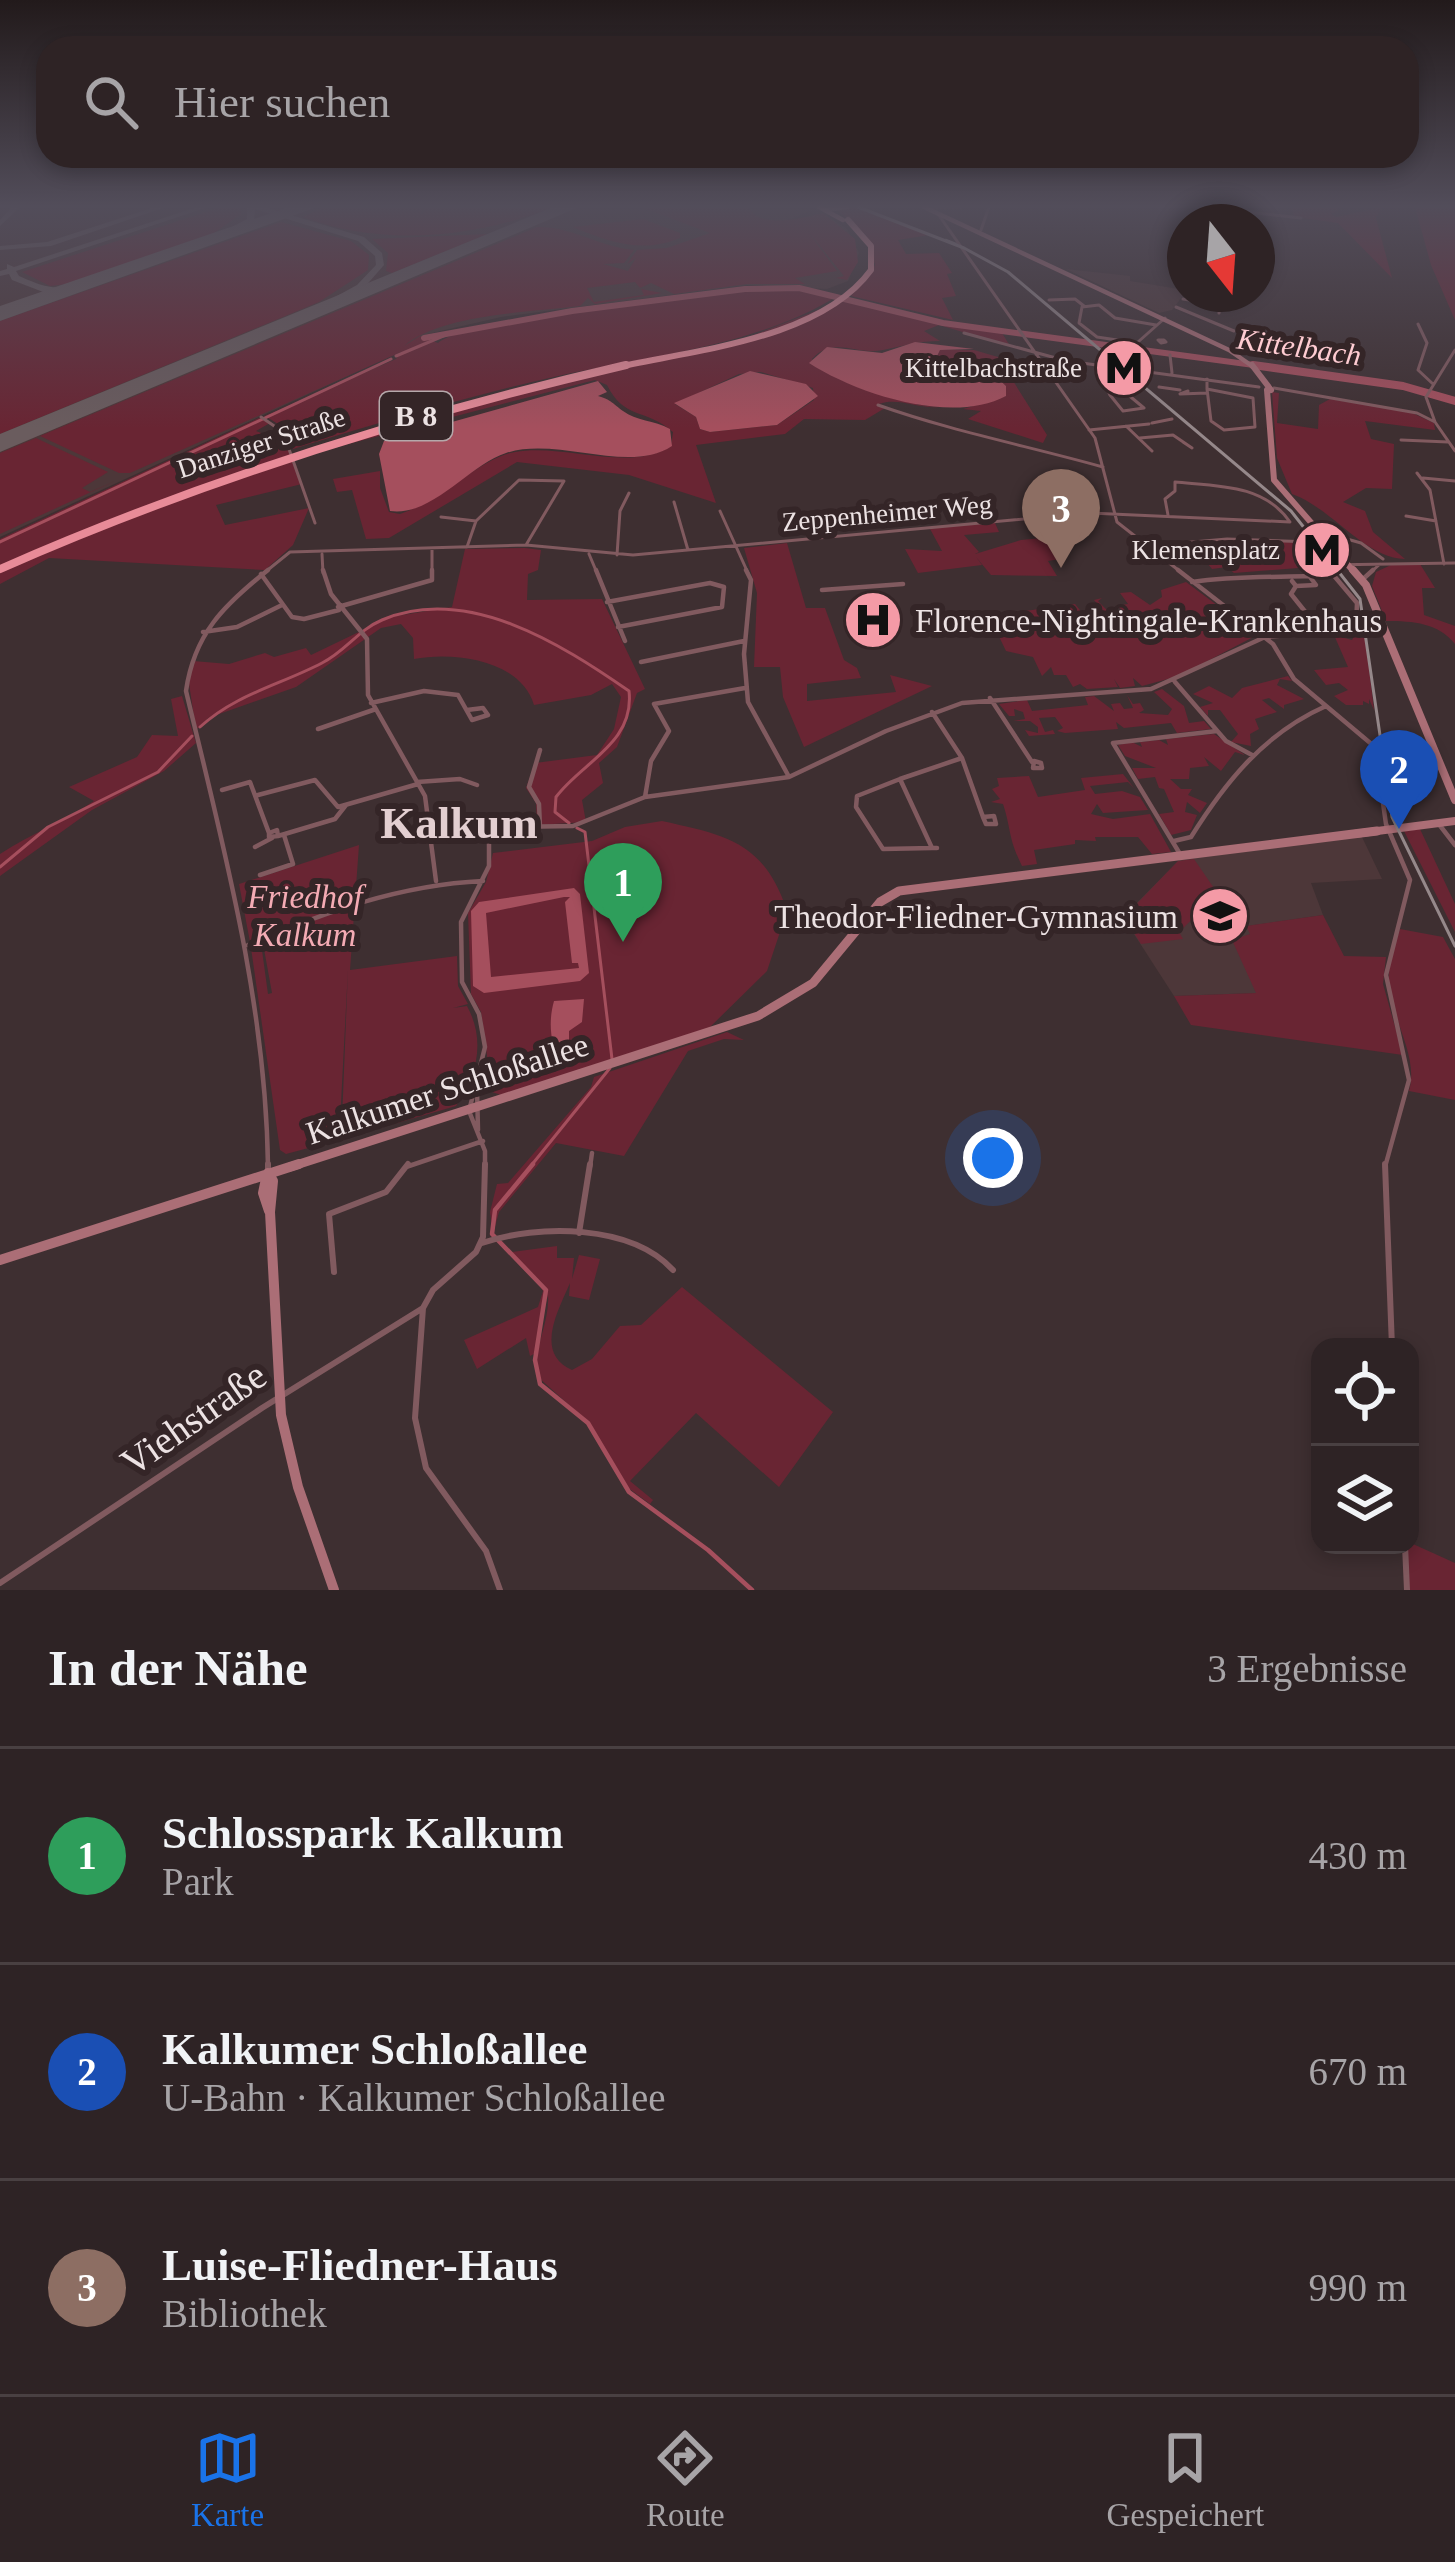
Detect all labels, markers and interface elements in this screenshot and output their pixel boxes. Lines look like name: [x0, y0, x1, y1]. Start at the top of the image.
search box: [36, 36, 1419, 168]
icon: search: [78, 69, 144, 135]
text: Hier suchen: [174, 77, 390, 127]
north arrow: [1167, 204, 1275, 312]
water label: Kittelbach: [1234, 321, 1363, 372]
metro station icon: Kittelbachstraße: [1093, 337, 1155, 399]
place label: Kittelbachstraße: [905, 353, 1082, 383]
road number: B 8: [380, 392, 452, 440]
street label: Danziger Straße: [173, 402, 349, 484]
pin: 3: [1022, 469, 1100, 568]
street label: Zeppenheimer Weg: [781, 489, 993, 537]
metro station icon: Klemensplatz: [1291, 519, 1353, 581]
place label: Klemensplatz: [1132, 535, 1280, 565]
hospital icon: Florence-Nightingale-Krankenhaus: [842, 589, 904, 651]
place label: Florence-Nightingale-Krankenhaus: [915, 603, 1382, 639]
pin: 2: [1360, 730, 1438, 829]
district label: Kalkum: [380, 798, 538, 848]
pin: 1: [584, 843, 662, 942]
park label: Friedhof Kalkum: [246, 879, 367, 953]
school or university icon: Theodor-Fliedner-Gymnasium: [1189, 885, 1251, 947]
place label: Theodor-Fliedner-Gymnasium: [774, 899, 1178, 935]
street label: Kalkumer Schloßallee: [302, 1026, 593, 1152]
your location: [963, 1128, 1023, 1188]
map controls: [1311, 1338, 1419, 1554]
button: locate: [1311, 1338, 1419, 1446]
street label: Viehstraße: [113, 1353, 274, 1484]
button: layers: [1311, 1446, 1419, 1554]
text: In der Nähe: [48, 1640, 308, 1696]
text: 3 Ergebnisse: [1207, 1647, 1407, 1690]
text: Schlosspark Kalkum: [162, 1808, 563, 1858]
text: 1: [77, 1834, 97, 1877]
text: 430 m: [1308, 1834, 1407, 1877]
text: Park: [162, 1860, 234, 1903]
text: Kalkumer Schloßallee: [162, 2024, 587, 2074]
text: 2: [77, 2050, 97, 2093]
text: 670 m: [1308, 2050, 1407, 2093]
text: U-Bahn · Kalkumer Schloßallee: [162, 2076, 666, 2119]
text: Luise-Fliedner-Haus: [162, 2240, 558, 2290]
text: 3: [77, 2266, 97, 2309]
text: 990 m: [1308, 2266, 1407, 2309]
text: Bibliothek: [162, 2292, 327, 2335]
tab: Karte: [191, 2425, 264, 2534]
tab: Route: [646, 2425, 725, 2534]
tab: Gespeichert: [1107, 2425, 1264, 2534]

